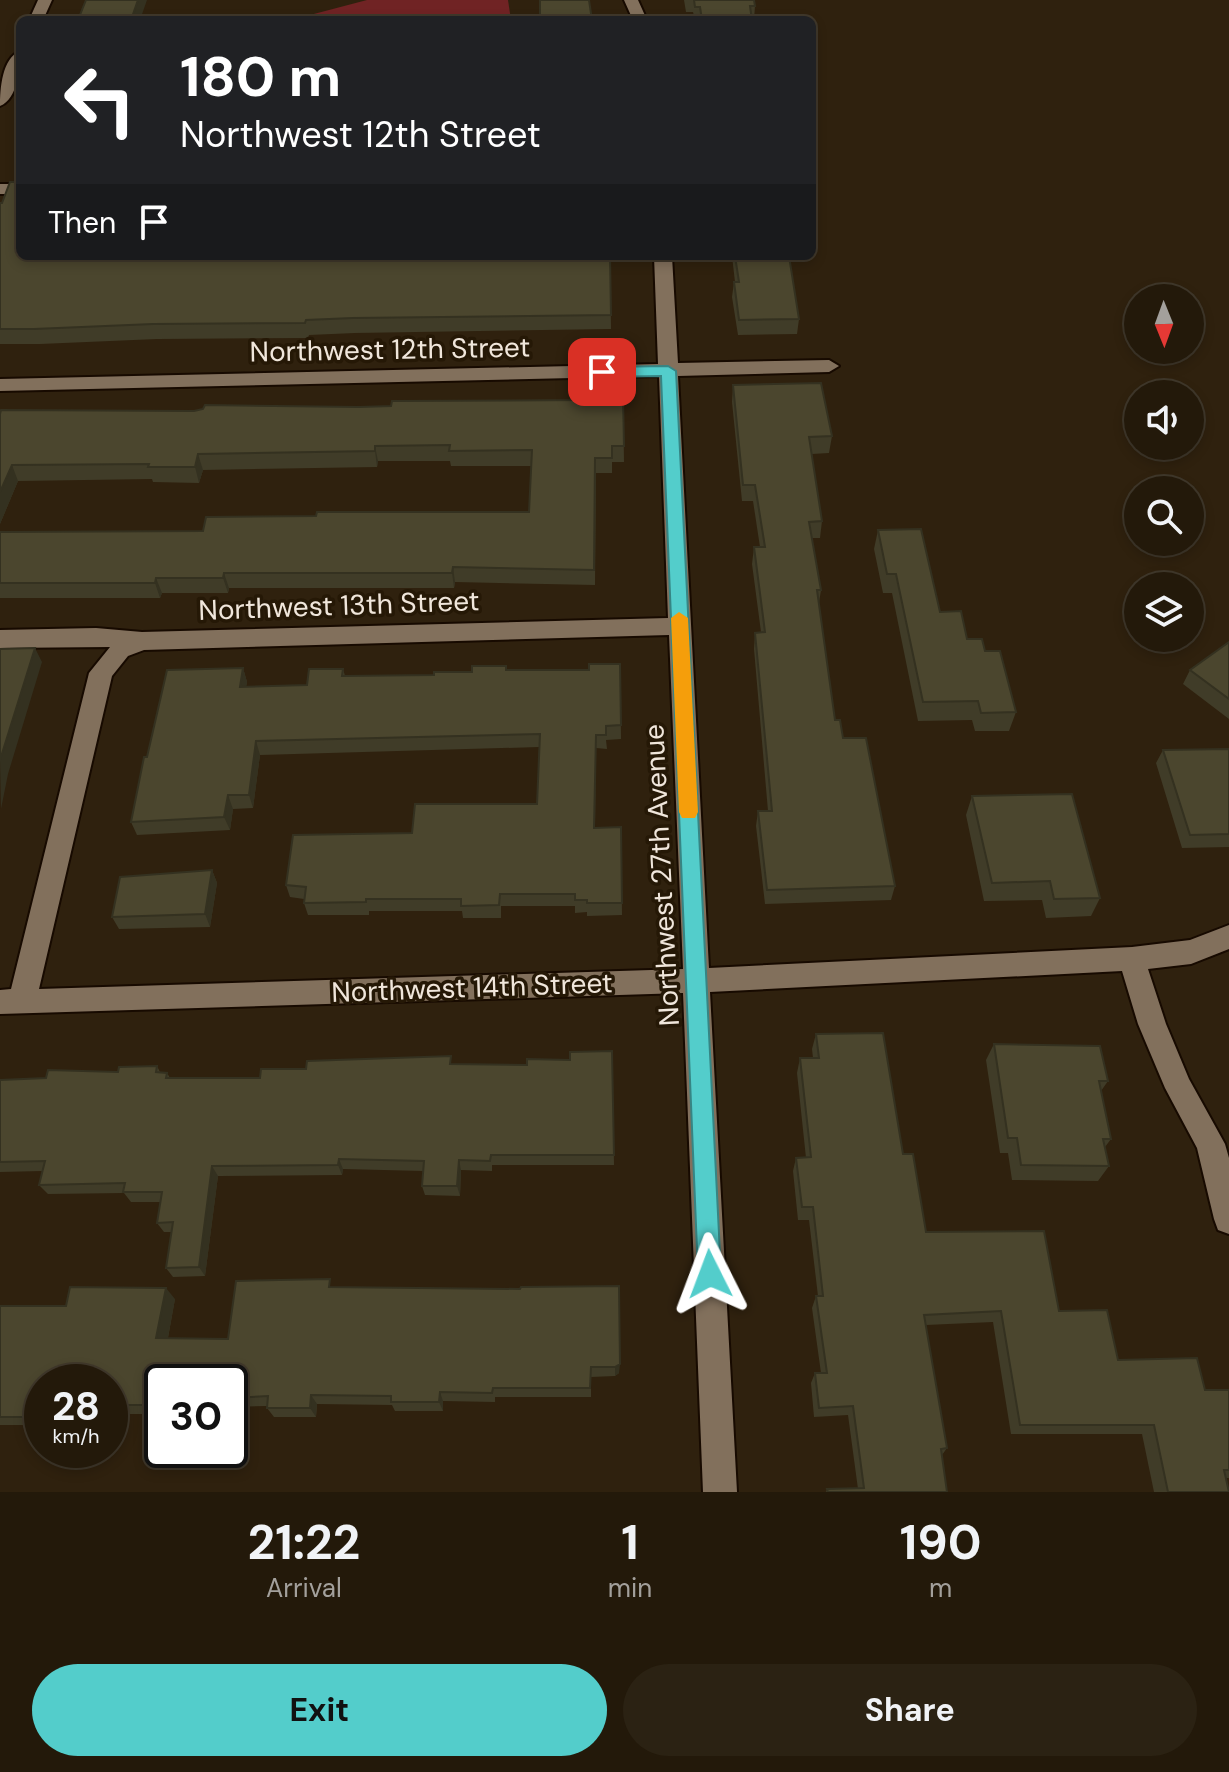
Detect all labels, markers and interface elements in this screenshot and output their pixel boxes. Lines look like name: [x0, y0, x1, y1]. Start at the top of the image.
text: 180 m: [180, 40, 341, 113]
icon: left: [48, 48, 152, 152]
text: Northwest 12th Street: [180, 111, 541, 158]
icon: arrive: [132, 200, 176, 244]
text: Then: [48, 203, 116, 242]
north arrow: [1124, 284, 1204, 364]
map controls: [1124, 284, 1204, 652]
street label: Northwest 12th Street: [249, 329, 531, 370]
pin: [568, 338, 636, 406]
icon: arrive: [580, 350, 624, 394]
button: sound: [1124, 380, 1204, 460]
button: search: [1124, 476, 1204, 556]
button: layers: [1124, 572, 1204, 652]
street label: Northwest 13th Street: [198, 582, 480, 629]
street label: Northwest 27th Avenue: [635, 723, 688, 1027]
street label: Northwest 14th Street: [331, 964, 613, 1011]
position arrow: [668, 1232, 752, 1316]
speed limit sign: 30: [144, 1364, 248, 1468]
text: 28: [52, 1380, 100, 1432]
text: km/h: [52, 1423, 100, 1449]
text: 21:22: [248, 1511, 360, 1574]
text: 1: [621, 1511, 639, 1574]
text: 190: [900, 1511, 981, 1574]
text: Arrival: [266, 1571, 342, 1605]
text: min: [608, 1571, 652, 1605]
text: m: [929, 1571, 952, 1605]
button: Exit: [32, 1664, 607, 1756]
button: Share: [623, 1664, 1197, 1756]

